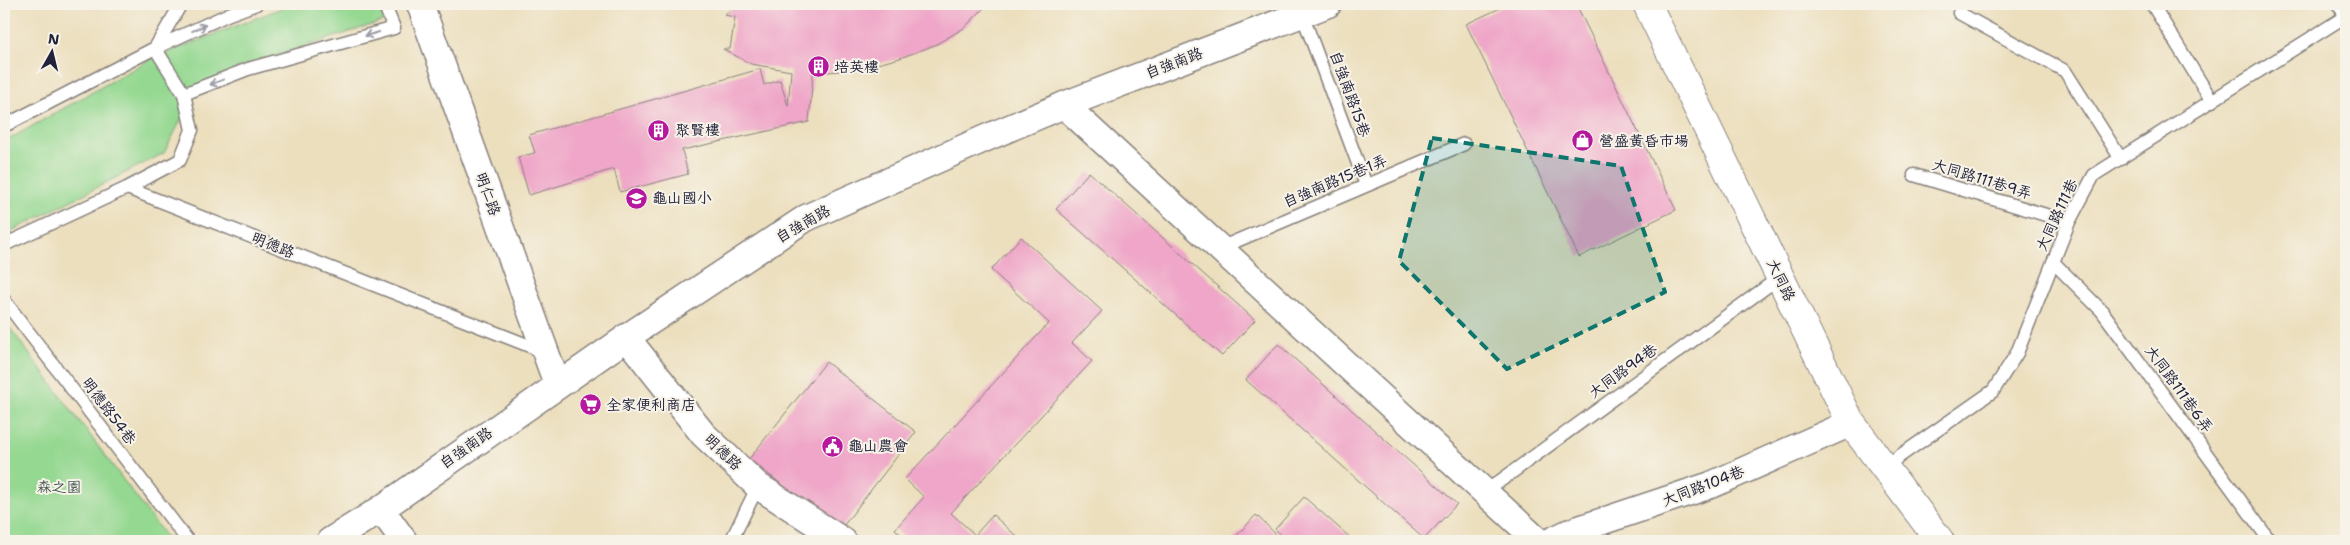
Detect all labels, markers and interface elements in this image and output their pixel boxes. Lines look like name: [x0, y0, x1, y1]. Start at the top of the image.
one-way arrow: [191, 22, 206, 32]
north arrow: [28, 28, 78, 78]
text: N: [47, 29, 61, 49]
one-way arrow: [365, 30, 381, 40]
street label: 自強南路: [1142, 43, 1206, 83]
street label: 自強南路15巷: [1325, 48, 1375, 140]
building icon: 培英樓: [806, 55, 830, 79]
place label: 培英樓: [834, 57, 879, 77]
one-way arrow: [210, 77, 225, 87]
building icon: 聚賢樓: [647, 118, 671, 142]
place label: 聚賢樓: [675, 120, 720, 140]
shop icon: 營盛黃昏市場: [1571, 129, 1595, 153]
place label: 營盛黃昏市場: [1599, 131, 1689, 151]
street label: 自強南路15巷1弄: [1280, 150, 1390, 212]
street label: 大同路111巷9弄: [1930, 154, 2034, 204]
street label: 明仁路: [471, 169, 505, 219]
street label: 大同路111巷: [2032, 176, 2082, 254]
school or university icon: 龜山國小: [624, 186, 648, 210]
place label: 龜山國小: [652, 188, 712, 208]
street label: 自強南路: [772, 200, 834, 248]
street label: 明德路: [248, 227, 298, 263]
street label: 大同路: [1762, 255, 1800, 305]
street label: 大同路94巷: [1585, 339, 1661, 403]
street label: 大同路111巷6弄: [2141, 341, 2217, 437]
street label: 明德路54巷: [77, 373, 141, 449]
supermarket icon: 全家便利商店: [578, 393, 602, 417]
place label: 全家便利商店: [606, 395, 696, 415]
street label: 自強南路: [436, 423, 496, 473]
street label: 明德路: [700, 429, 746, 475]
public building icon: 龜山農會: [820, 434, 844, 458]
place label: 龜山農會: [848, 436, 908, 456]
street label: 大同路104巷: [1659, 461, 1747, 511]
park label: 森之園: [36, 477, 82, 497]

